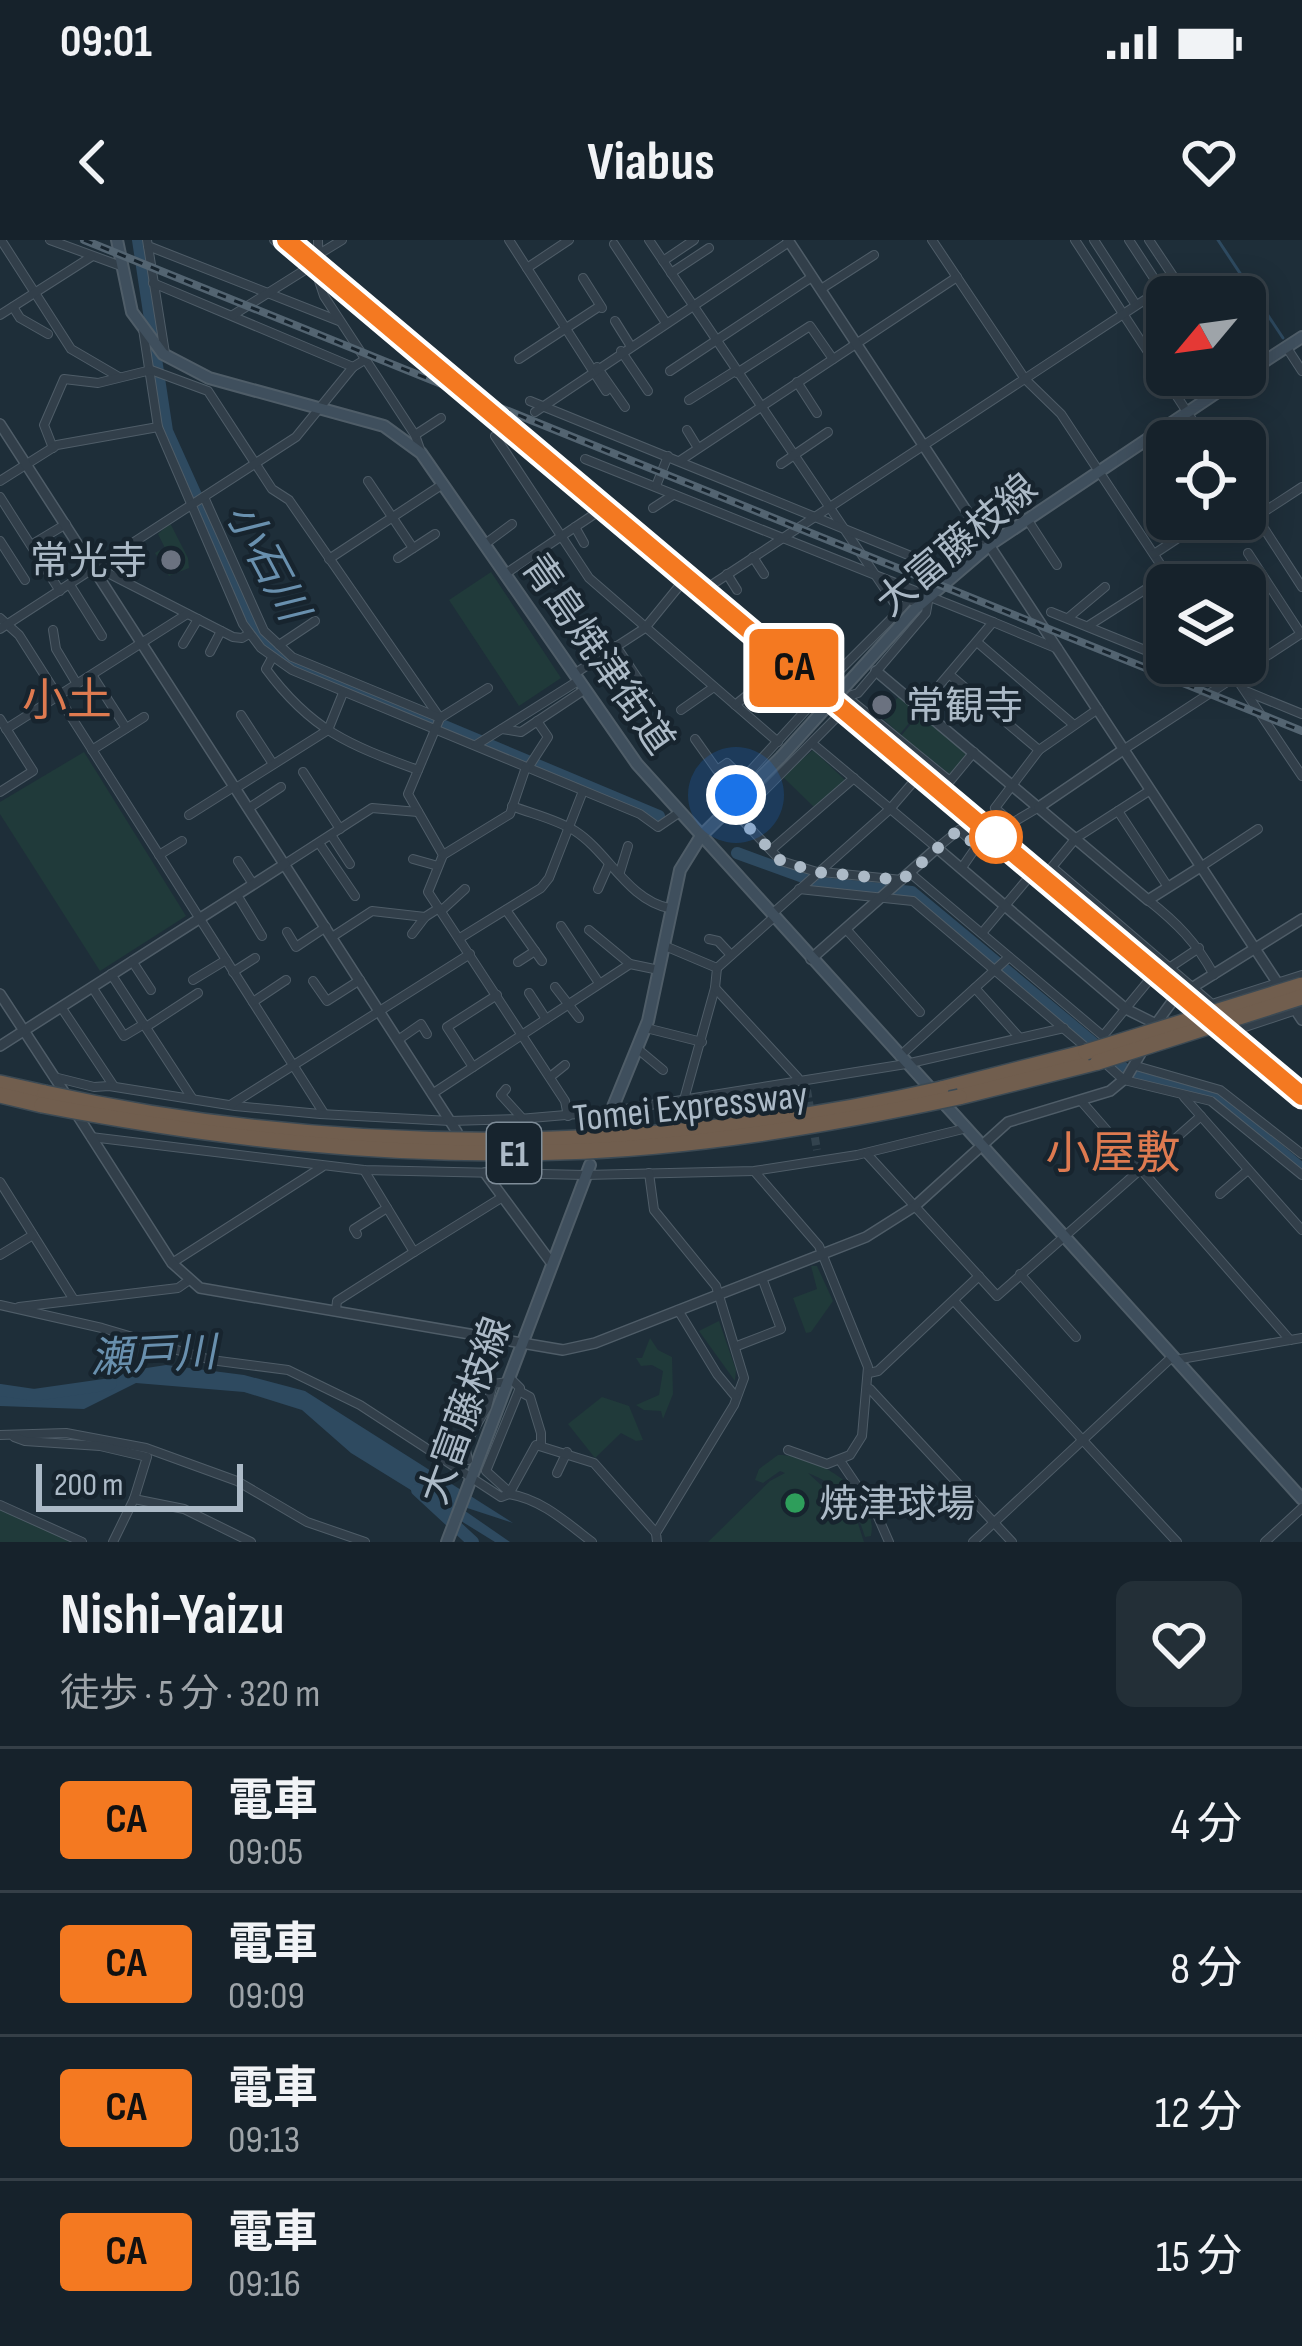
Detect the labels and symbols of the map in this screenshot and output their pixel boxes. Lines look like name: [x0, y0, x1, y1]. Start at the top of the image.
north arrow: [1146, 276, 1266, 396]
street label: 大富藤枝線: [868, 465, 1047, 627]
water label: 小石川: [214, 495, 320, 633]
place label: 常光寺: [30, 539, 147, 586]
street label: 青島焼津街道: [511, 545, 683, 764]
marker: 常光寺: [158, 547, 184, 573]
line badge: CA: [740, 629, 848, 707]
district label: 小土: [22, 674, 112, 729]
place label: 常観寺: [906, 684, 1023, 731]
marker: 常観寺: [869, 692, 895, 718]
your location: [706, 765, 766, 825]
unlabelled marker: [971, 812, 1021, 862]
street label: Tomei Expressway: [571, 1072, 810, 1143]
road number: E1: [487, 1123, 541, 1183]
district label: 小屋敷: [1045, 1127, 1181, 1182]
street label: 大富藤枝線: [411, 1311, 522, 1511]
water label: 瀬戸川: [89, 1328, 221, 1385]
scale bar: [36, 1458, 243, 1511]
place label: 焼津球場: [819, 1482, 975, 1529]
marker: 焼津球場: [782, 1490, 808, 1516]

